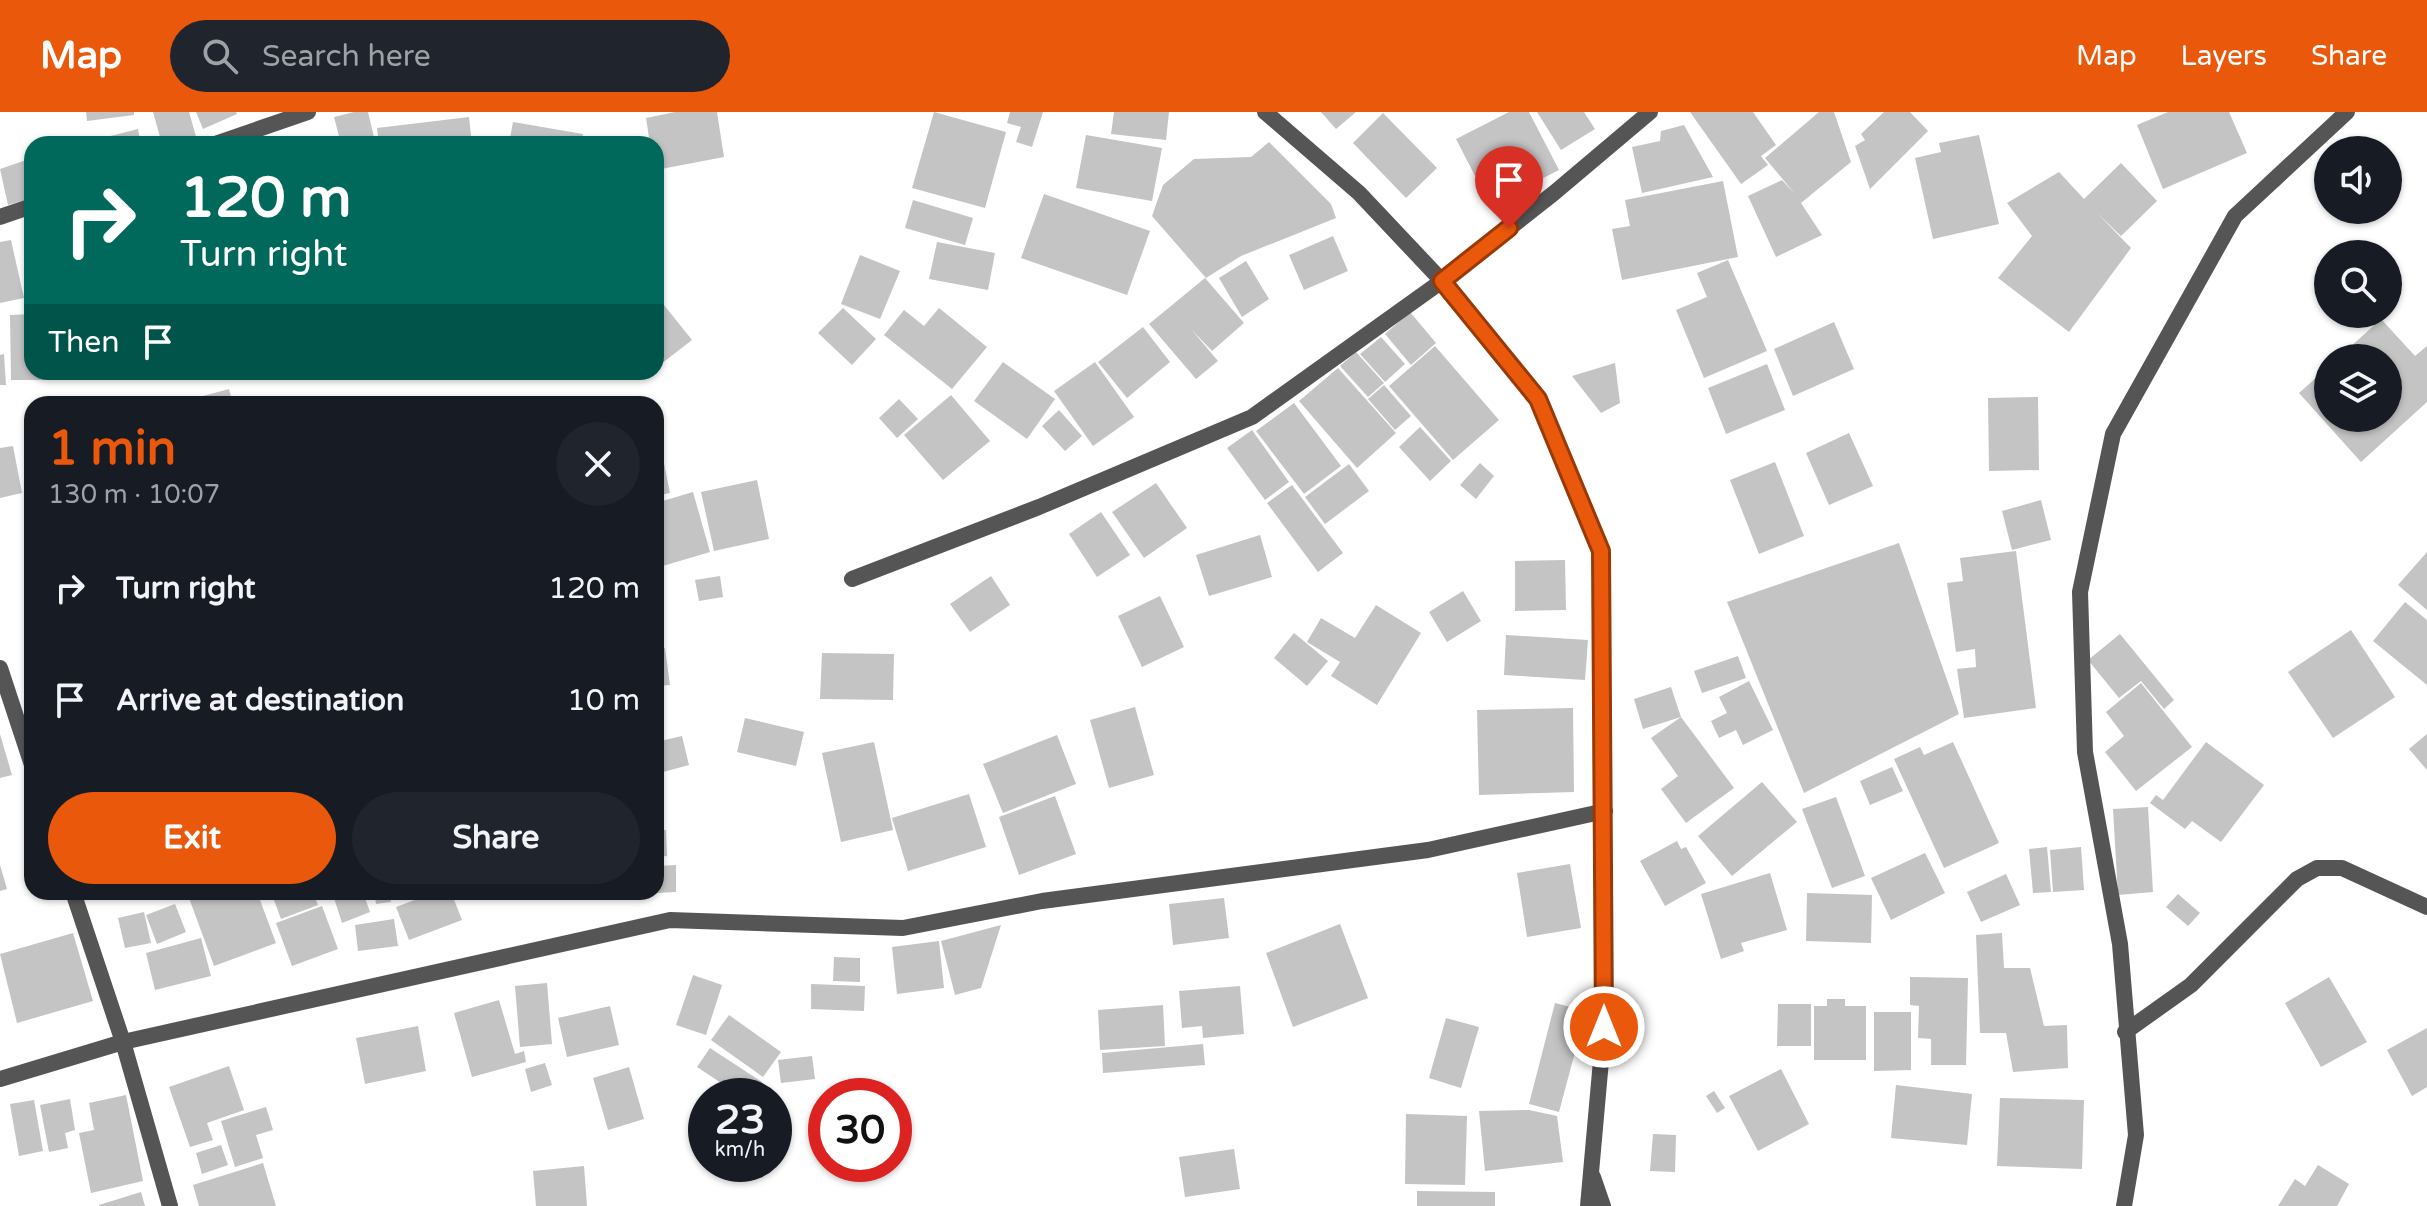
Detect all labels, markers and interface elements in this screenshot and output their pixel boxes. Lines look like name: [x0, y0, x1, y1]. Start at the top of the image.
search box: [170, 20, 730, 92]
text: Map: [40, 33, 122, 79]
icon: search: [198, 34, 242, 78]
text: Search here: [262, 38, 431, 75]
text: Map: [2076, 39, 2137, 73]
text: Layers: [2181, 39, 2267, 73]
text: Share: [2311, 39, 2387, 73]
map controls: [2314, 136, 2402, 432]
button: sound: [2314, 136, 2402, 224]
pin: [1475, 146, 1543, 228]
icon: arrive: [1487, 158, 1531, 202]
text: 120 m: [180, 165, 351, 232]
icon: right: [48, 168, 152, 272]
text: Turn right: [180, 233, 347, 276]
button: search: [2314, 240, 2402, 328]
icon: arrive: [136, 320, 180, 364]
text: Then: [48, 324, 120, 361]
button: layers: [2314, 344, 2402, 432]
text: 1 min: [48, 420, 176, 478]
button: close: [556, 422, 640, 506]
text: 130 m · 10:07: [48, 479, 220, 510]
icon: right: [48, 566, 92, 610]
text: Turn right: [116, 570, 256, 607]
text: 120 m: [548, 570, 640, 607]
icon: arrive: [48, 678, 92, 722]
text: Arrive at destination: [116, 682, 404, 719]
text: 10 m: [567, 682, 640, 719]
button: Exit: [48, 792, 336, 884]
button: Share: [352, 792, 640, 884]
position arrow: [1562, 985, 1646, 1069]
speed limit sign: 30: [808, 1078, 912, 1182]
text: 23: [715, 1096, 765, 1144]
text: km/h: [715, 1138, 765, 1162]

